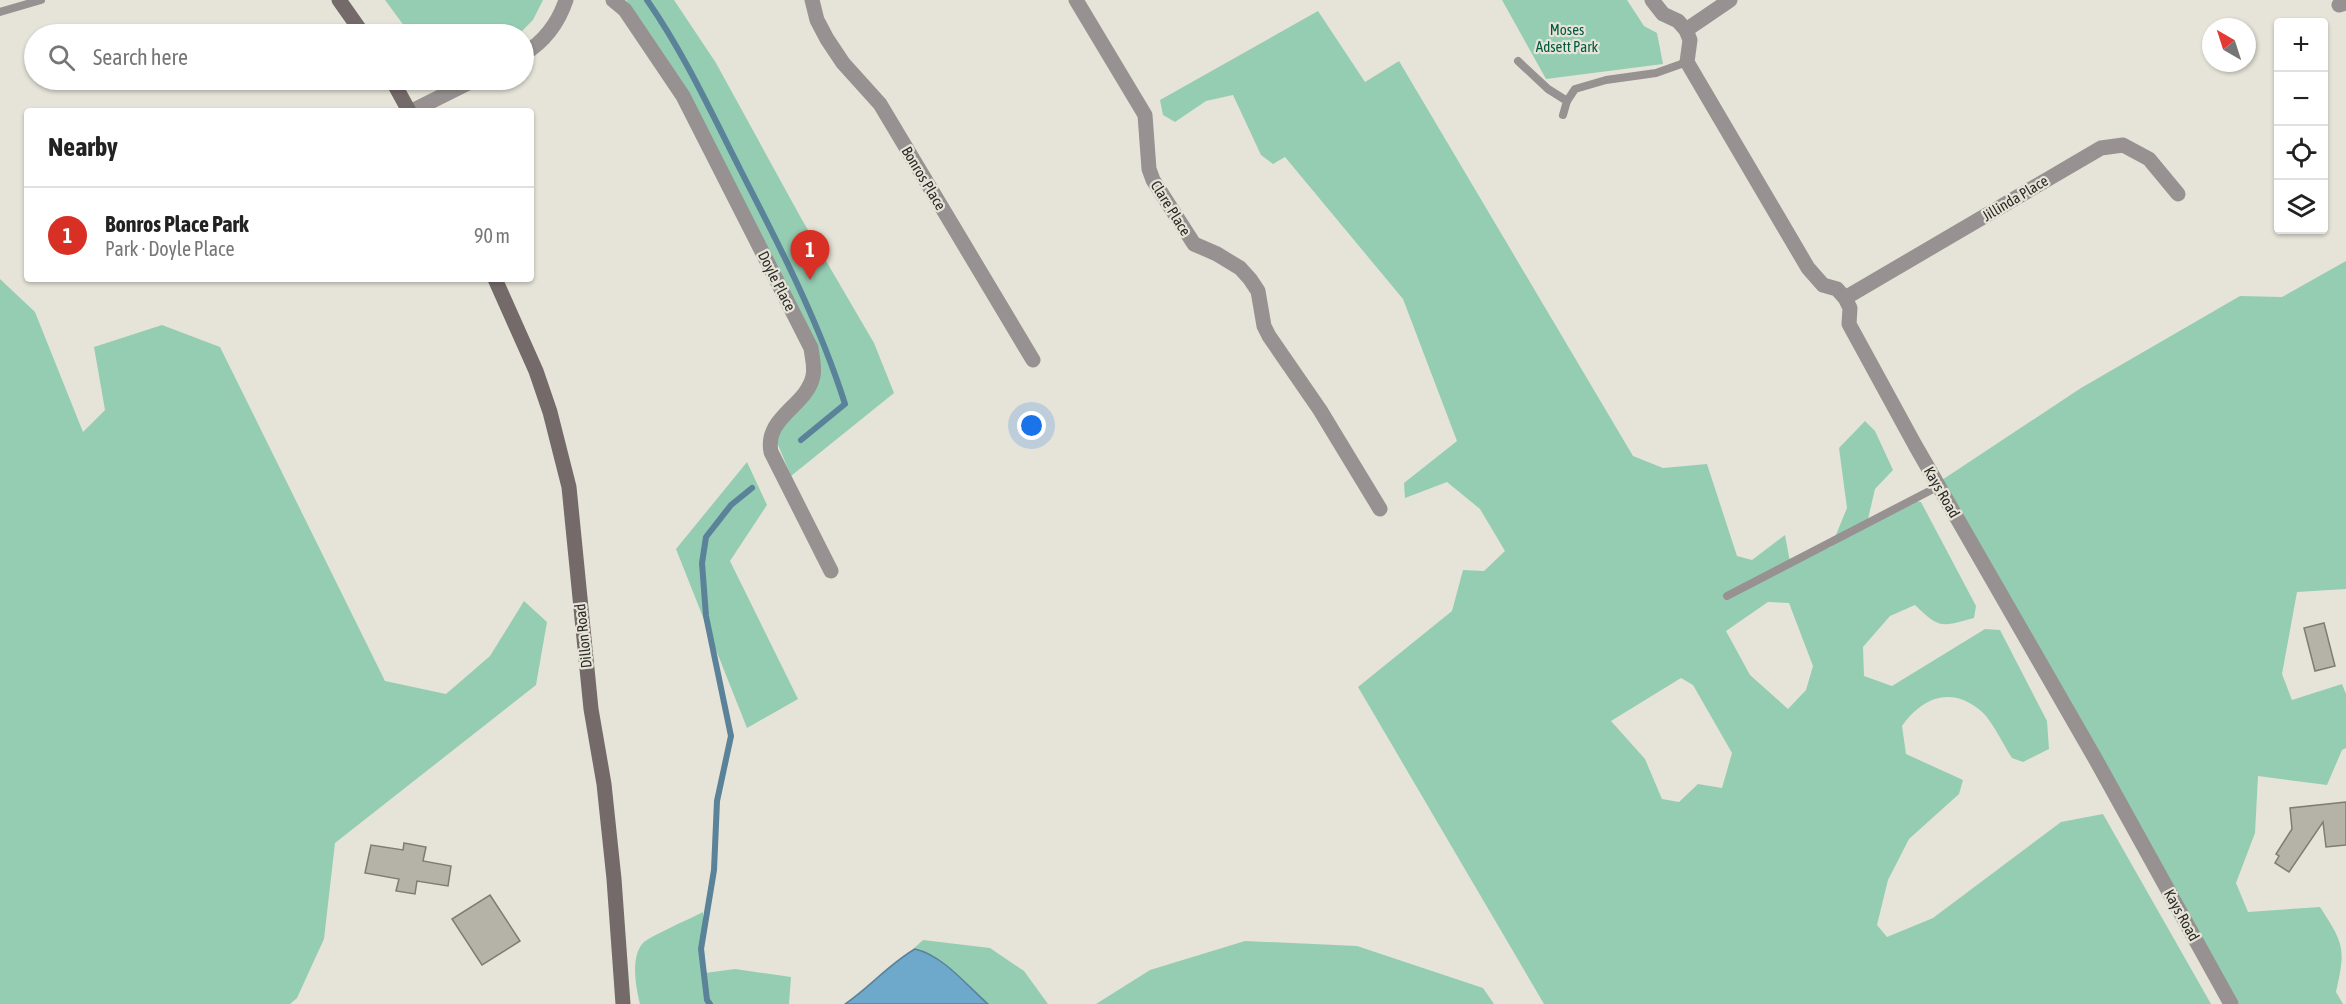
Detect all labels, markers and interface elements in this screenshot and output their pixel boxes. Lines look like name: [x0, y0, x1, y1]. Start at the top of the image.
north arrow: [2202, 18, 2256, 72]
map controls: [2274, 18, 2328, 234]
button: +: [2274, 18, 2328, 72]
park label: Moses Adsett Park: [1536, 21, 1599, 55]
search box: [24, 24, 534, 90]
icon: search: [45, 41, 78, 74]
text: Search here: [93, 44, 188, 70]
button: −: [2274, 72, 2328, 126]
button: locate: [2274, 126, 2328, 180]
text: Nearby: [48, 132, 118, 162]
street label: Bonros Place: [898, 143, 950, 213]
street label: Jillinda Place: [1979, 172, 2051, 224]
street label: Clare Place: [1147, 177, 1195, 239]
button: layers: [2274, 180, 2328, 234]
text: Bonros Place Park: [105, 211, 249, 237]
text: 1: [63, 224, 72, 247]
text: 90 m: [474, 224, 510, 247]
pin: 1: [790, 230, 830, 280]
text: Park · Doyle Place: [105, 237, 235, 260]
street label: Doyle Place: [755, 248, 799, 314]
your location: [1017, 411, 1046, 440]
street label: Kays Road: [1921, 463, 1963, 521]
street label: Dillon Road: [571, 603, 595, 669]
street label: Kays Road: [2161, 886, 2203, 944]

